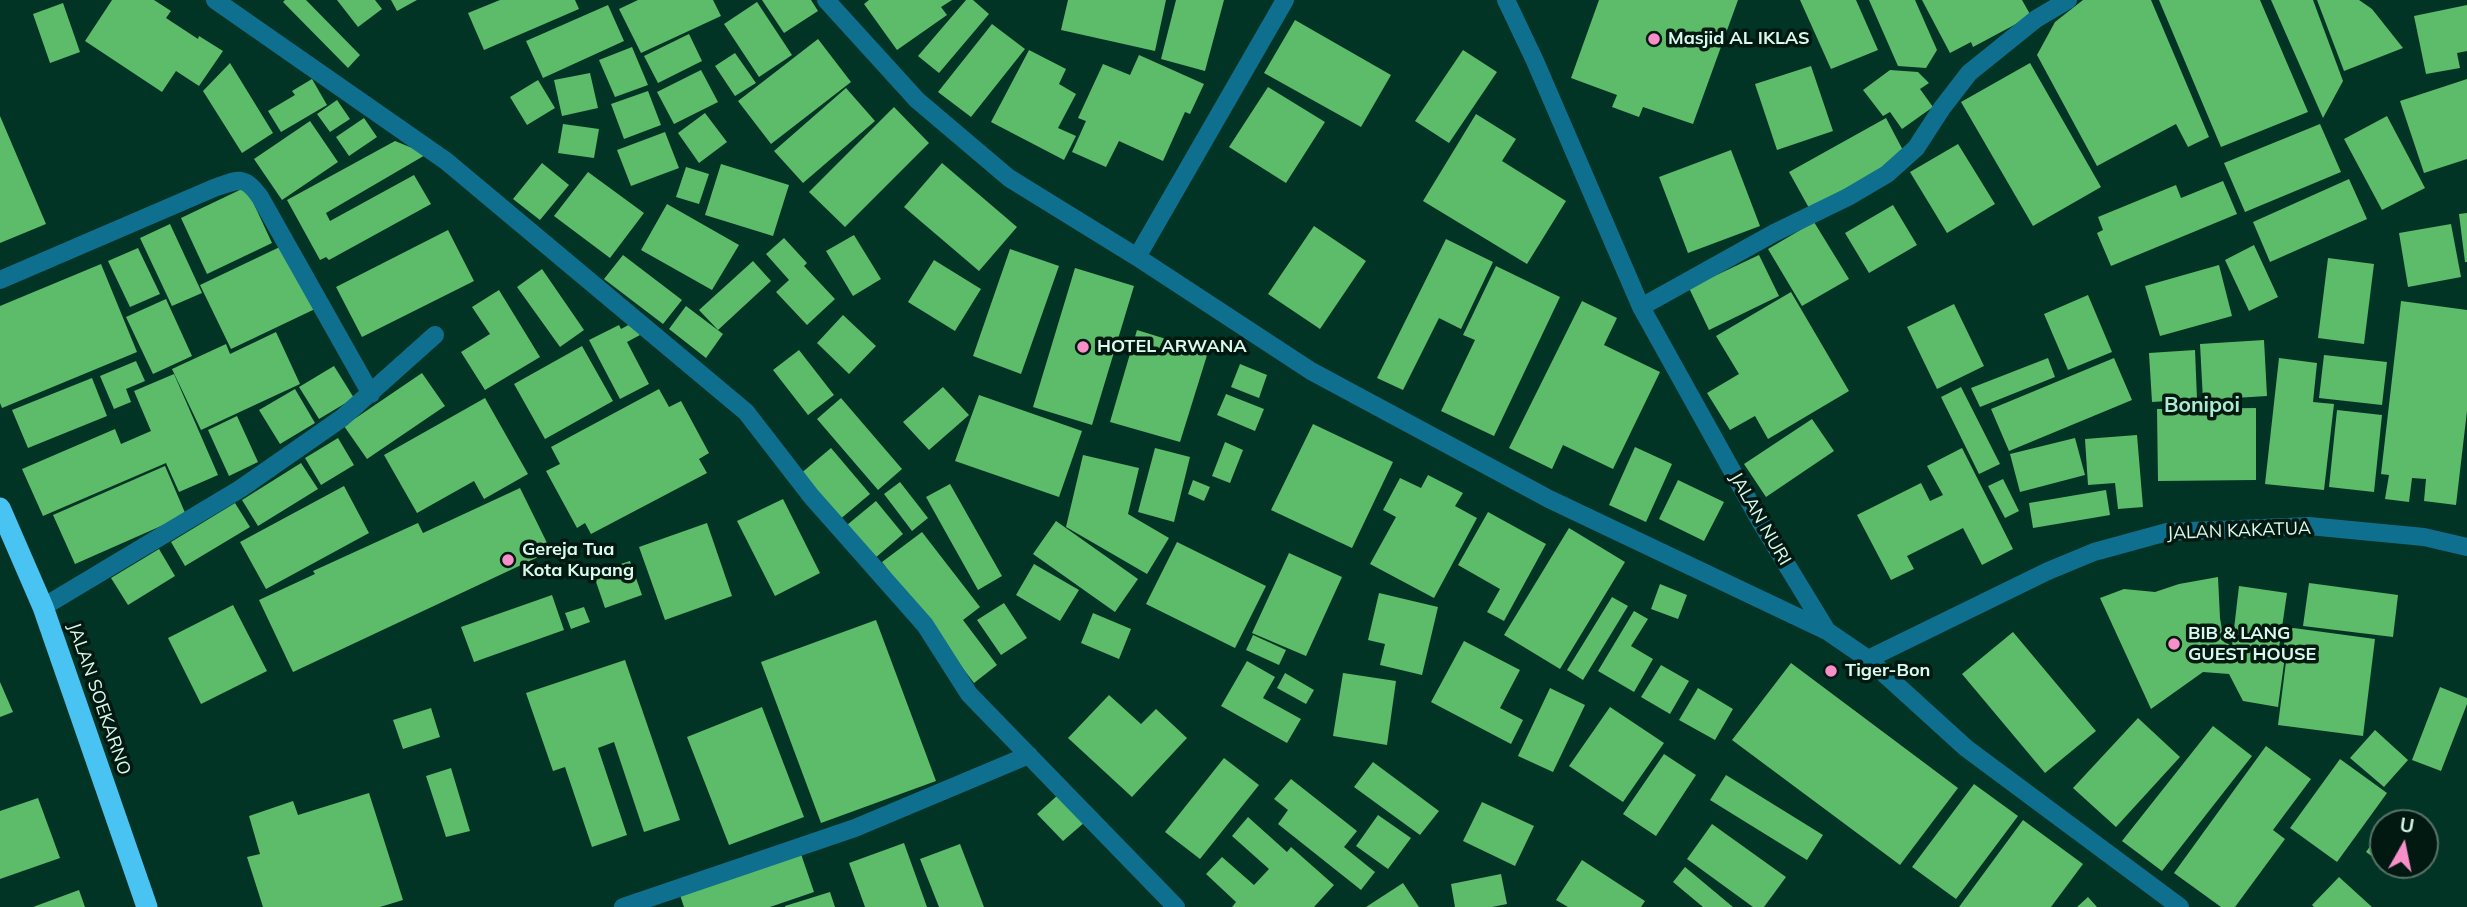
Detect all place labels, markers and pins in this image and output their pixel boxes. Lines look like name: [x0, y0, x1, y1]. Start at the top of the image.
place label: Masjid AL IKLAS: [1668, 28, 1810, 50]
marker: Masjid AL IKLAS: [1646, 31, 1662, 47]
place label: HOTEL ARWANA: [1097, 336, 1247, 358]
marker: HOTEL ARWANA: [1075, 339, 1091, 355]
place label: Gereja Tua Kota Kupang: [522, 539, 634, 582]
marker: Gereja Tua Kota Kupang: [500, 552, 516, 568]
place label: BIB & LANG GUEST HOUSE: [2188, 623, 2316, 666]
marker: BIB & LANG GUEST HOUSE: [2166, 636, 2182, 652]
place label: Tiger-Bon: [1845, 660, 1930, 682]
marker: Tiger-Bon: [1823, 663, 1839, 679]

